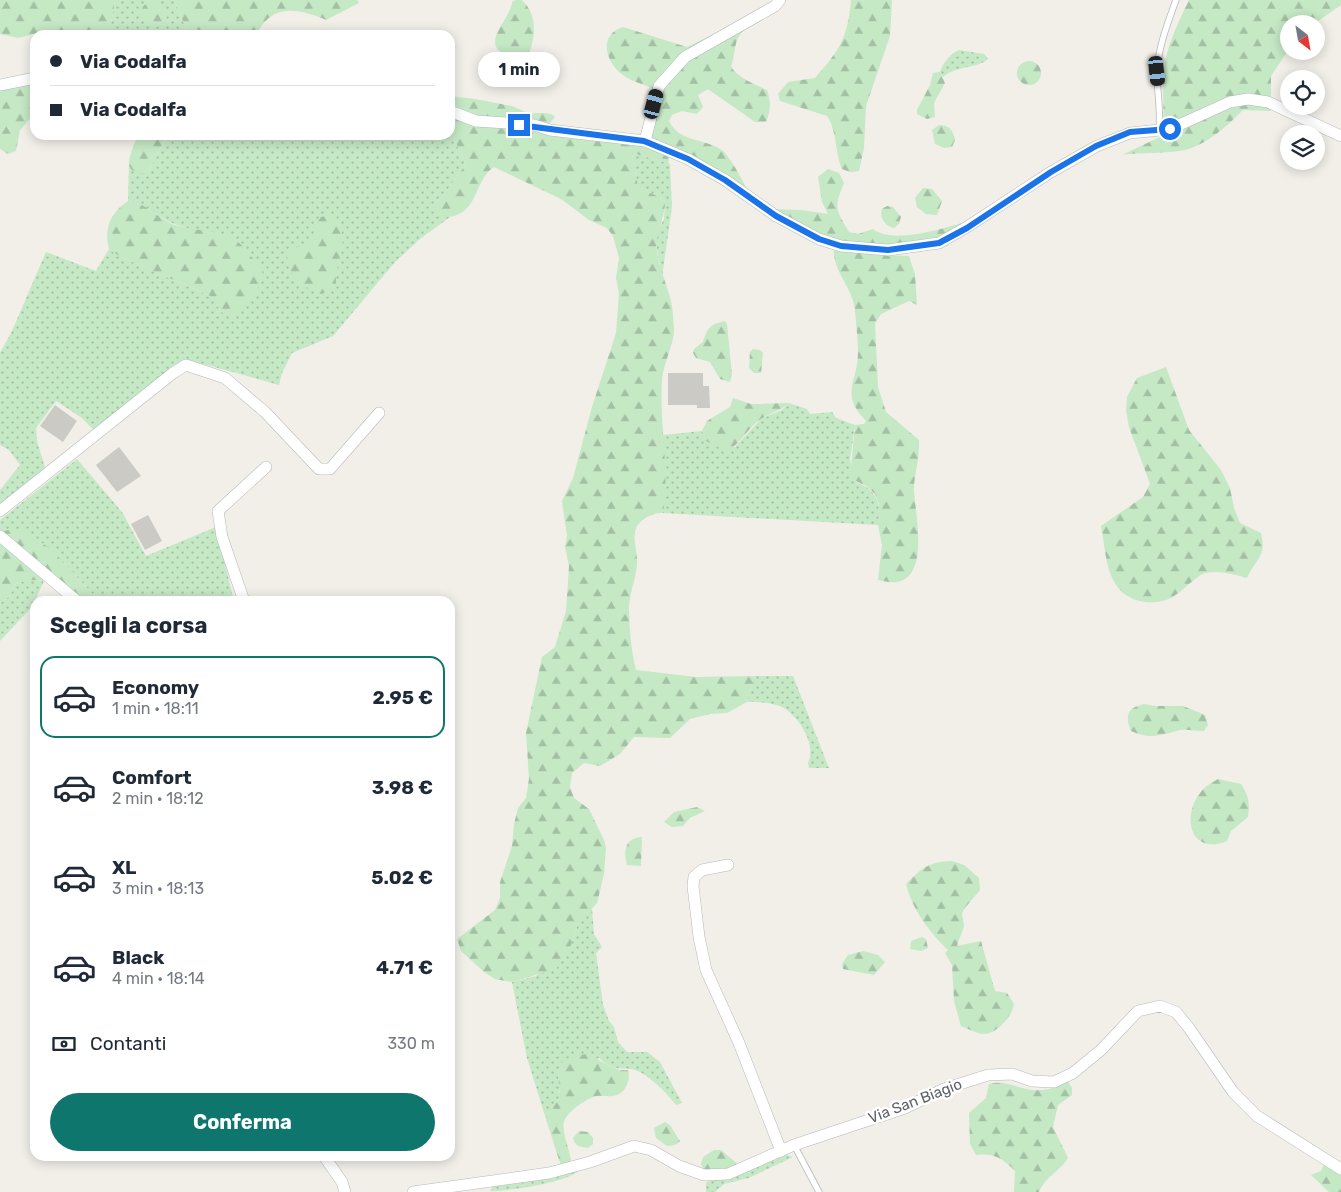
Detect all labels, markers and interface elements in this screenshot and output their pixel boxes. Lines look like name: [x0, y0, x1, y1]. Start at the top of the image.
north arrow: [1280, 15, 1325, 60]
map controls: [1280, 15, 1325, 170]
text: Via Codalfa: [80, 50, 187, 73]
callout: 1 min: [478, 52, 560, 88]
car: [1147, 55, 1166, 87]
text: 1 min: [499, 60, 539, 79]
button: locate: [1280, 70, 1325, 115]
car: [642, 88, 665, 120]
text: Via Codalfa: [80, 98, 187, 121]
route end: [508, 114, 530, 136]
route start: [1159, 118, 1181, 140]
button: layers: [1280, 125, 1325, 170]
text: Scegli la corsa: [50, 612, 207, 639]
icon: car: [52, 675, 97, 720]
text: Economy: [112, 676, 199, 699]
text: 2.95 €: [373, 686, 433, 709]
text: 1 min · 18:11: [112, 699, 199, 718]
icon: car: [52, 765, 97, 810]
text: Comfort: [112, 766, 192, 789]
text: 3.98 €: [372, 776, 433, 799]
text: 2 min · 18:12: [112, 789, 204, 808]
icon: car: [52, 855, 97, 900]
text: XL: [112, 856, 136, 879]
text: 5.02 €: [371, 866, 433, 889]
text: 3 min · 18:13: [112, 879, 204, 898]
icon: car: [52, 945, 97, 990]
text: Black: [112, 946, 164, 969]
text: 4.71 €: [376, 956, 433, 979]
text: 4 min · 18:14: [112, 969, 205, 988]
icon: cash: [50, 1030, 78, 1058]
text: Contanti: [90, 1032, 166, 1055]
text: 330 m: [387, 1034, 435, 1053]
street label: Via San Biagio: [866, 1075, 964, 1127]
button: Conferma: [50, 1093, 435, 1151]

